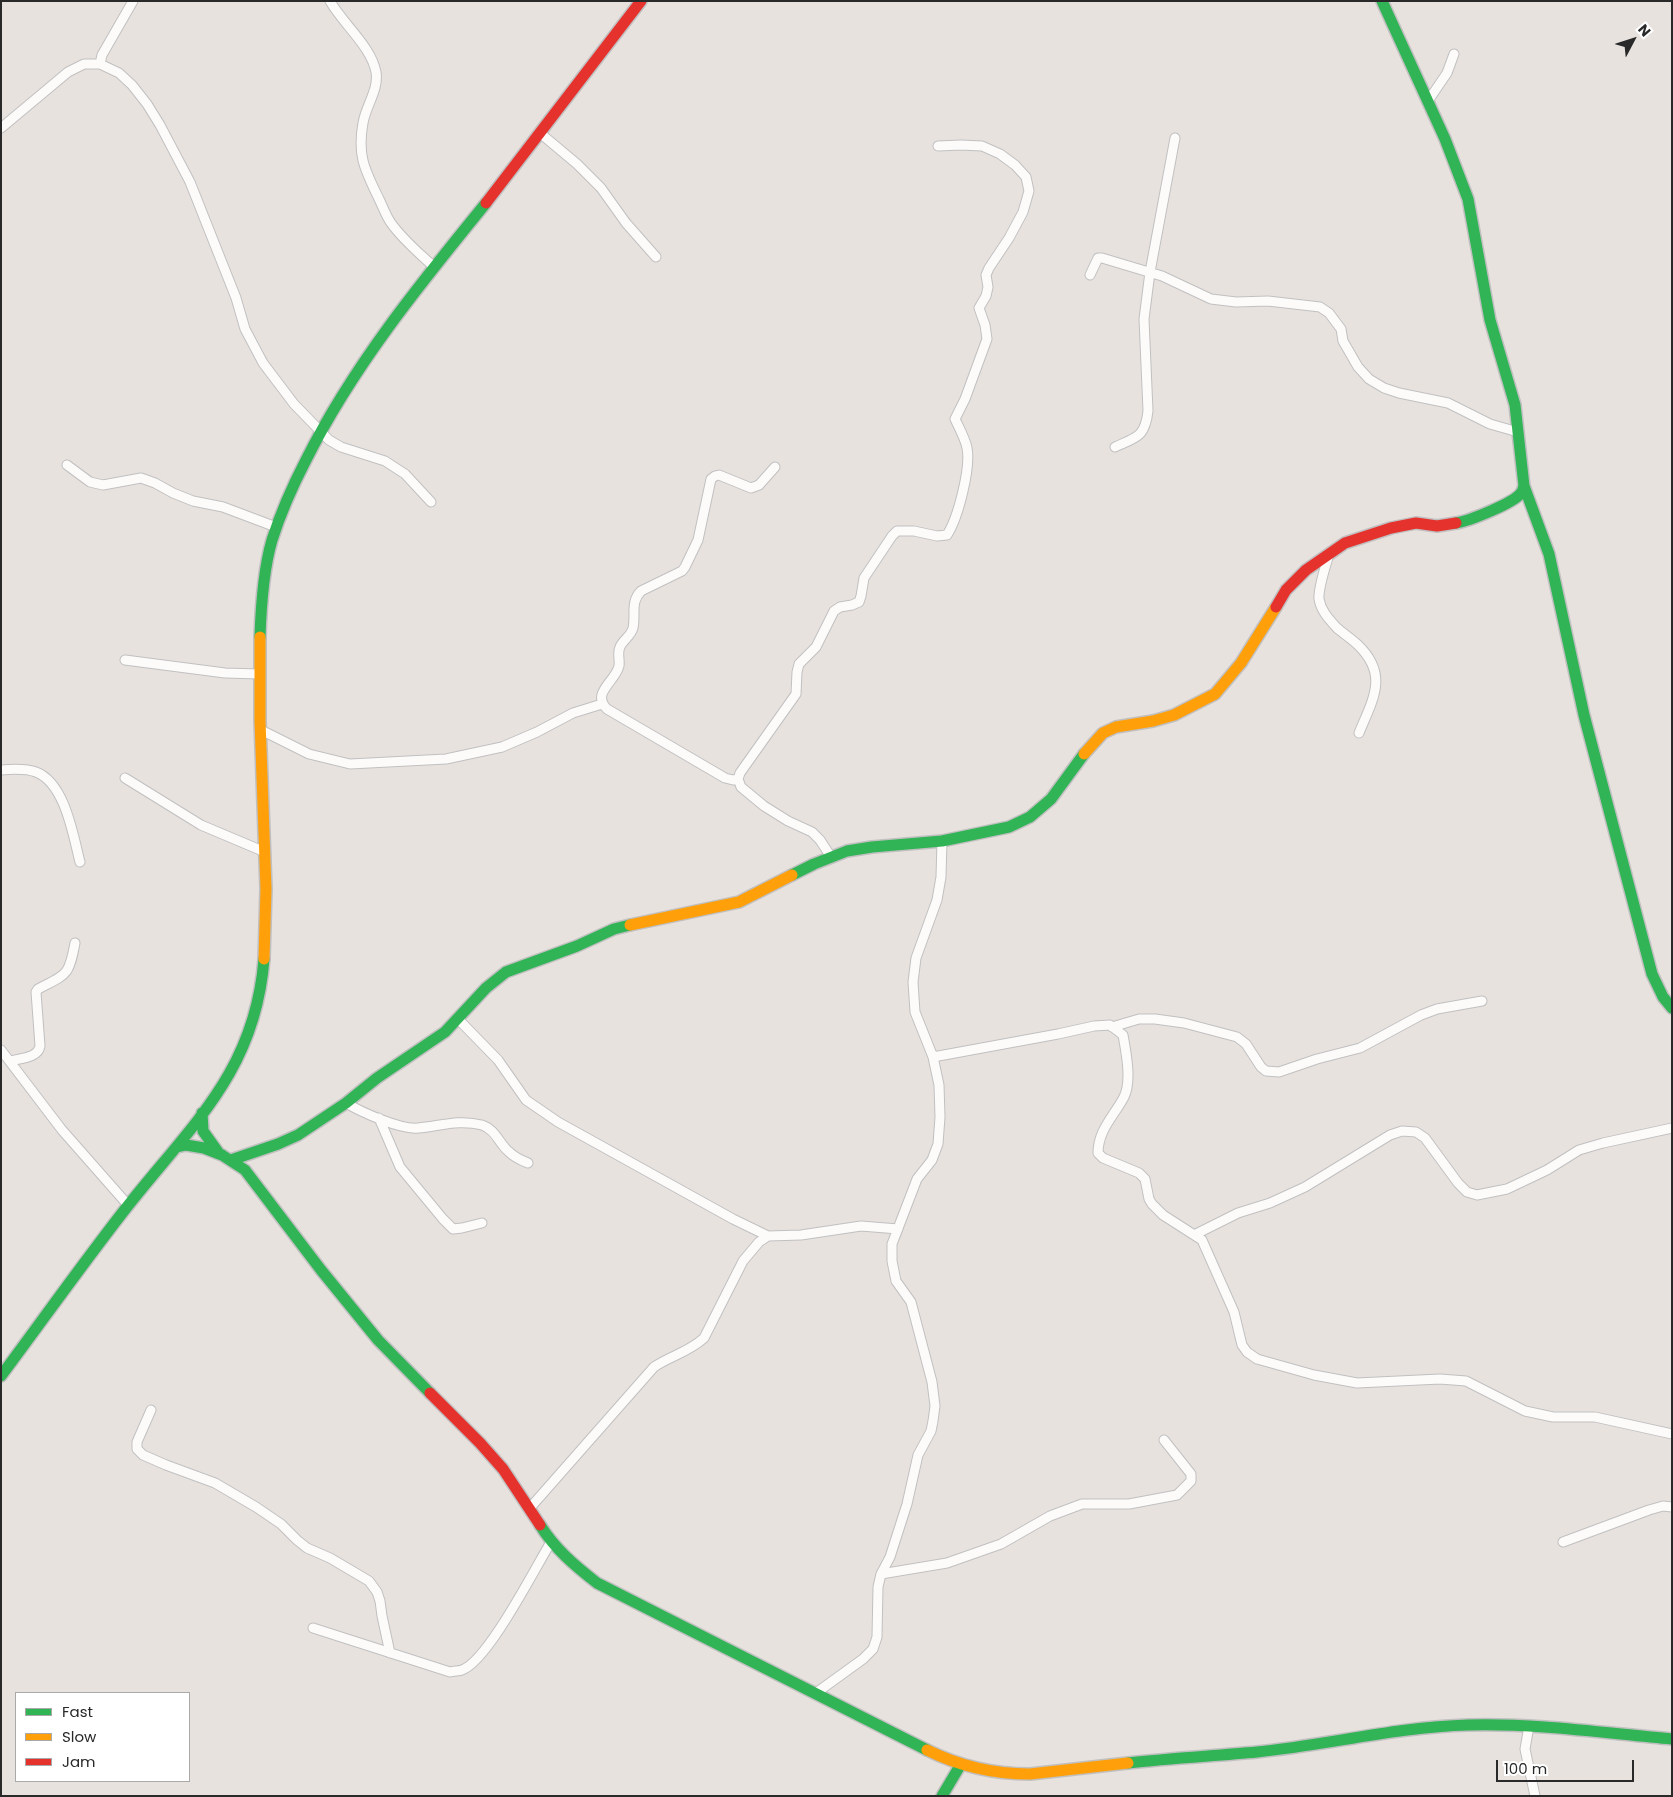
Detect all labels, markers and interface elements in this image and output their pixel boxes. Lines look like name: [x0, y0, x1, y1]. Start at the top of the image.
north arrow: [1608, 15, 1658, 65]
text: N: [1633, 20, 1656, 41]
legend: [15, 1692, 190, 1782]
text: Fast: [62, 1701, 93, 1722]
text: Slow: [62, 1726, 96, 1747]
scale bar: [1498, 1750, 1636, 1782]
text: Jam: [62, 1751, 96, 1772]
text: 100 m: [1504, 1758, 1547, 1779]

